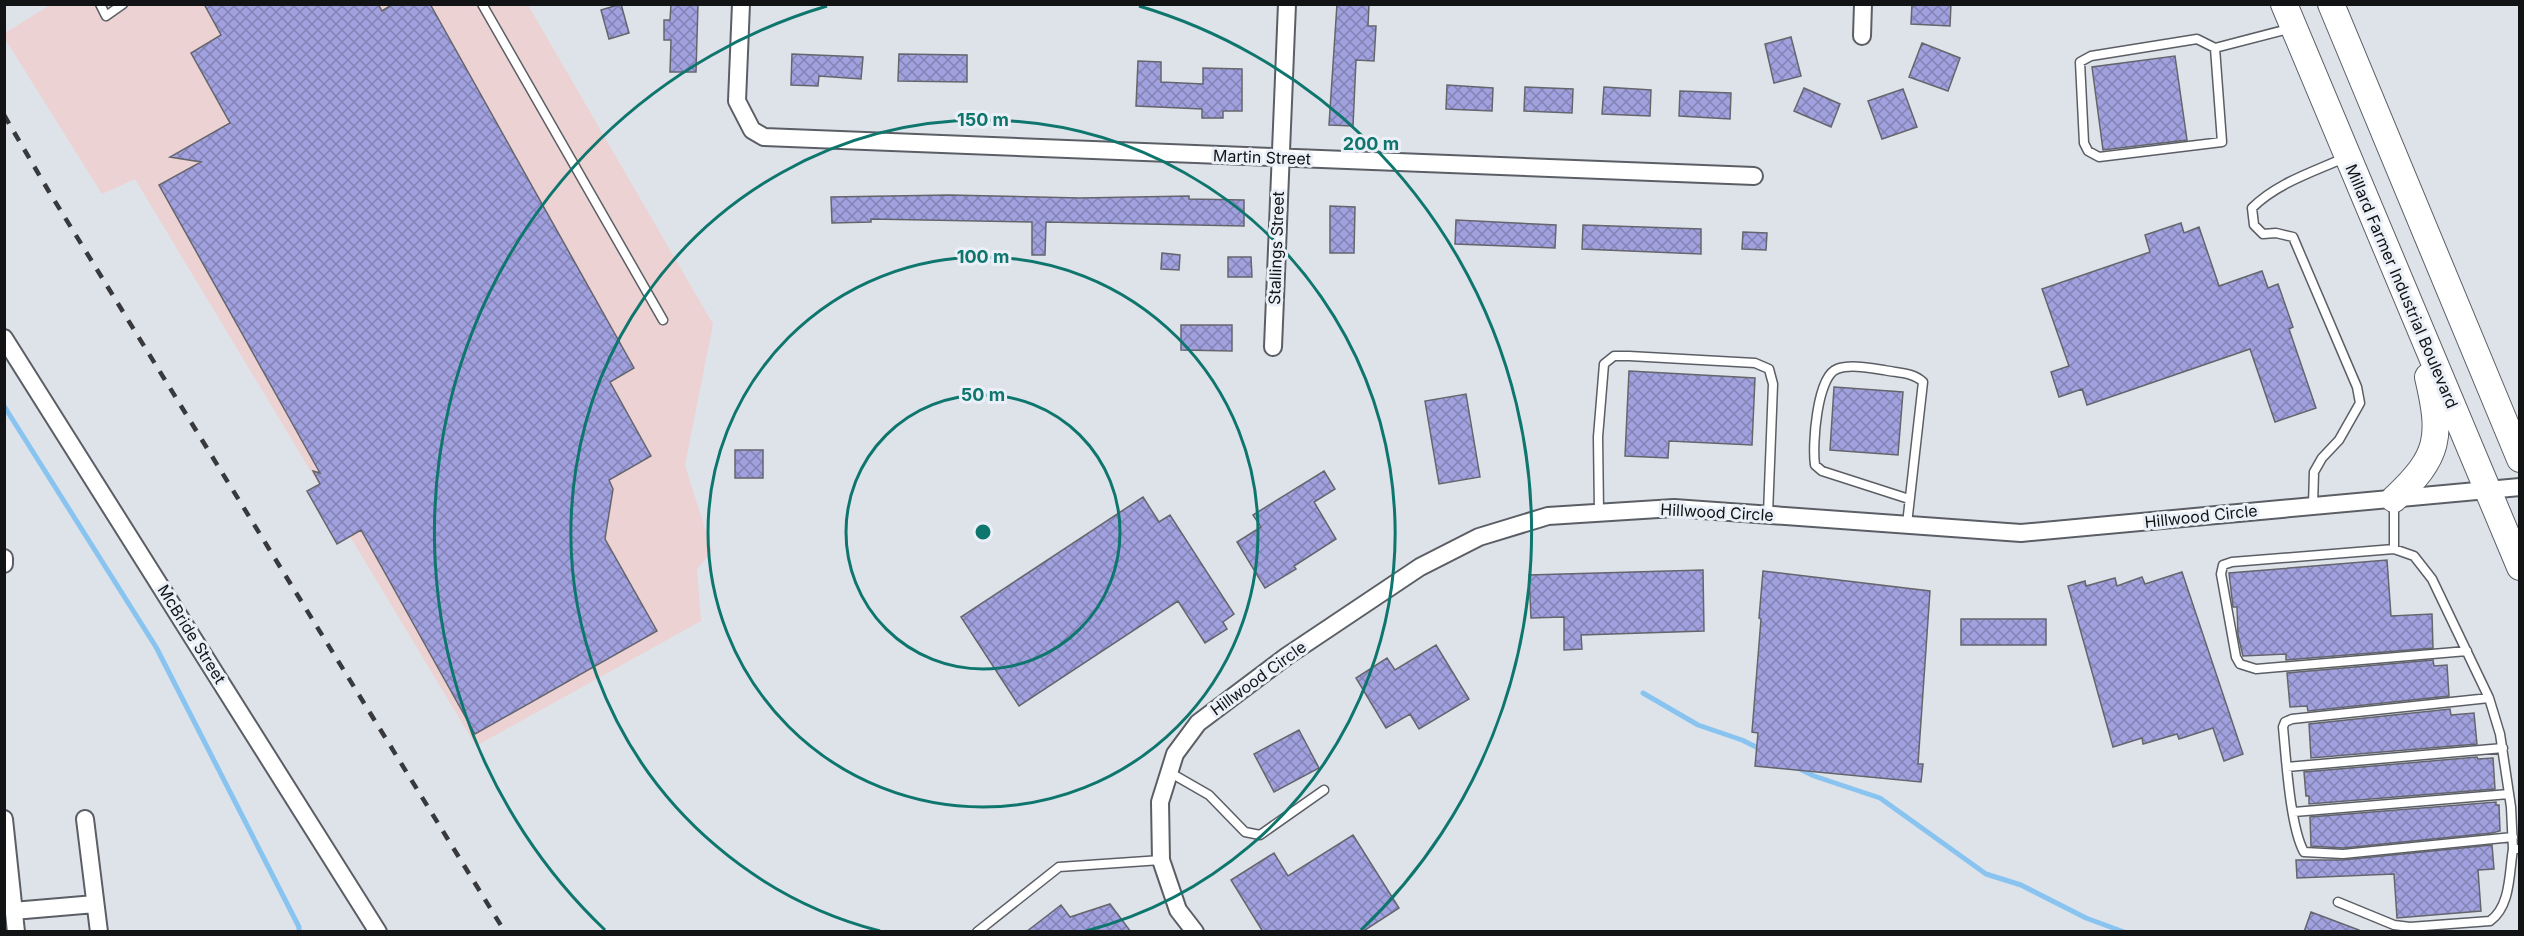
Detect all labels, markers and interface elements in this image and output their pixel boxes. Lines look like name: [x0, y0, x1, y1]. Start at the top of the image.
text: 150 m: [957, 109, 1009, 130]
text: 200 m: [1343, 133, 1399, 154]
street label: Martin Street: [1213, 145, 1311, 169]
street label: Millard Farmer Industrial Boulevard: [2341, 161, 2463, 411]
street label: Stallings Street: [1264, 191, 1288, 305]
text: 100 m: [957, 246, 1009, 267]
text: 50 m: [961, 384, 1005, 405]
street label: Hillwood Circle: [1660, 499, 1774, 525]
street label: Hillwood Circle: [2144, 500, 2258, 532]
centre of rings: [973, 522, 993, 542]
street label: McBride Street: [154, 581, 230, 687]
street label: Hillwood Circle: [1206, 637, 1310, 719]

